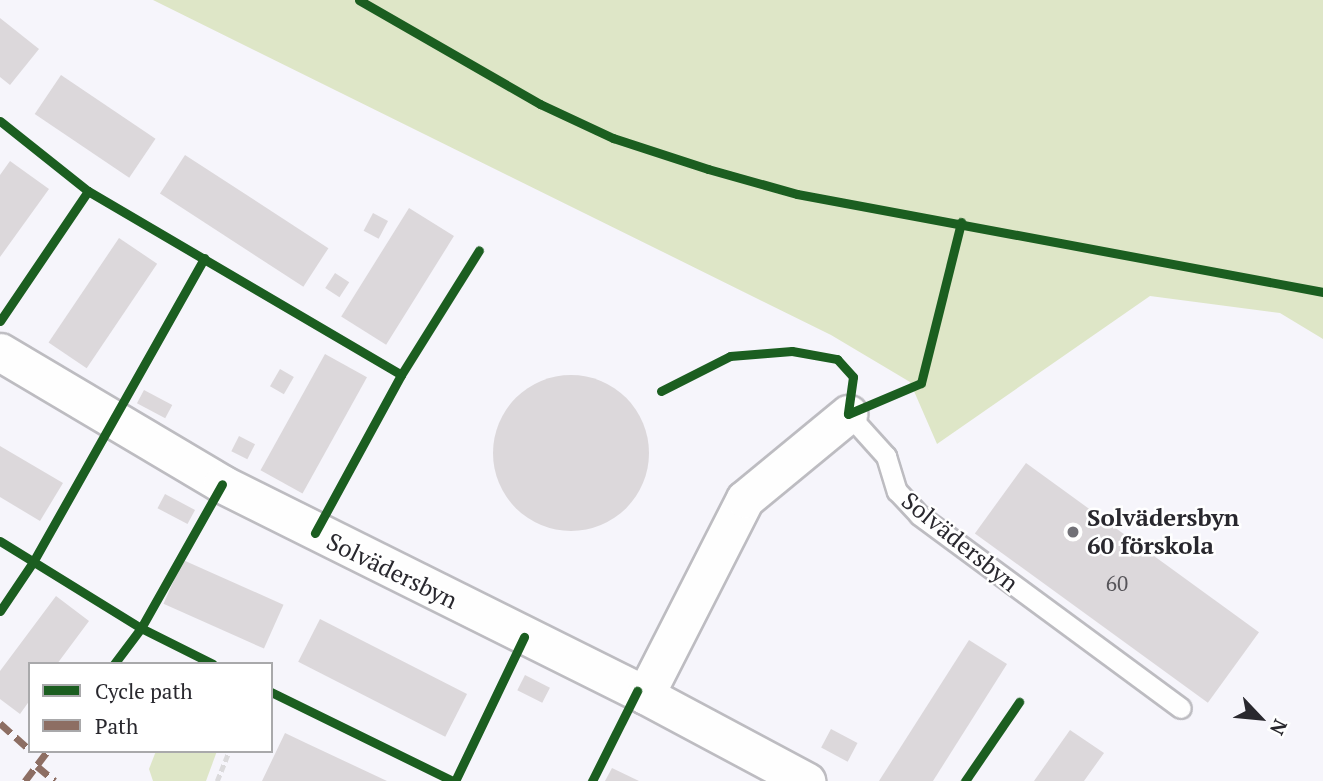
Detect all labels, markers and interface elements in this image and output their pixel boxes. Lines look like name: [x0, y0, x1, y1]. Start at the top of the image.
street label: Solvädersbyn: [896, 486, 1024, 598]
place label: Solvädersbyn 60 förskola: [1087, 504, 1239, 560]
marker: Solvädersbyn 60 förskola: [1065, 524, 1081, 540]
street label: Solvädersbyn: [322, 527, 462, 615]
house number: 60: [1106, 570, 1128, 596]
legend: [28, 662, 273, 753]
text: Cycle path: [95, 677, 193, 705]
north arrow: [1225, 683, 1295, 753]
text: Path: [95, 712, 138, 740]
text: N: [1265, 715, 1294, 739]

